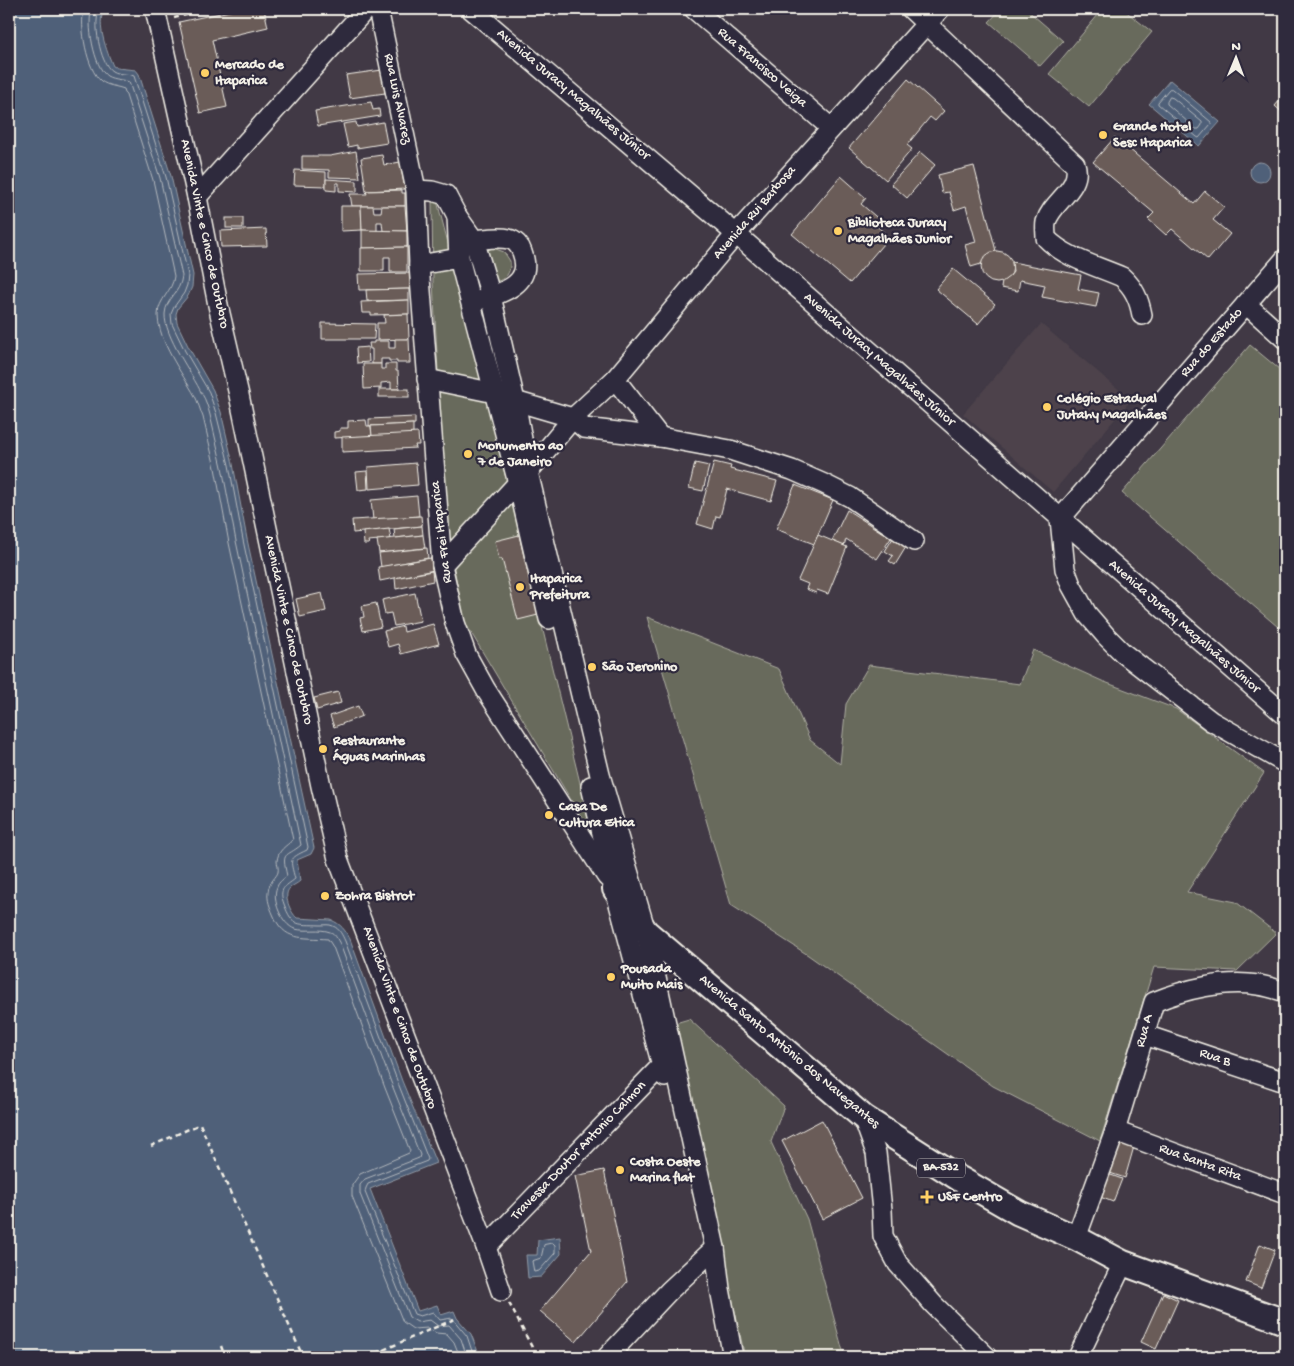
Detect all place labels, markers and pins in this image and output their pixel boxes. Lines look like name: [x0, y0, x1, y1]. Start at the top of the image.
place label: Mercado de Itaparica: [215, 57, 284, 90]
marker: Mercado de Itaparica: [199, 67, 211, 79]
place label: Grande Hotel Sesc Itaparica: [1113, 119, 1193, 152]
marker: Grande Hotel Sesc Itaparica: [1097, 129, 1109, 141]
place label: Biblioteca Juracy Magalhães Junior: [847, 215, 953, 248]
marker: Biblioteca Juracy Magalhães Junior: [832, 225, 844, 237]
place label: Colégio Estadual Jutahy Magalhães: [1056, 391, 1167, 424]
marker: Colégio Estadual Jutahy Magalhães: [1041, 401, 1053, 413]
place label: Monumento ao 7 de Janeiro: [477, 438, 564, 471]
marker: Monumento ao 7 de Janeiro: [462, 448, 474, 460]
place label: Itaparica Prefeitura: [529, 571, 591, 604]
marker: Itaparica Prefeitura: [514, 581, 526, 593]
place label: São Jeronino: [602, 659, 678, 676]
marker: São Jeronino: [586, 661, 598, 673]
place label: Restaurante Águas Marinhas: [332, 733, 425, 766]
marker: Restaurante Águas Marinhas: [317, 743, 329, 755]
place label: Casa De Cultura Etica: [558, 799, 636, 832]
marker: Casa De Cultura Etica: [543, 809, 555, 821]
place label: Zohra Bistrot: [335, 888, 415, 905]
marker: Zohra Bistrot: [319, 890, 331, 902]
place label: Pousada Muito Mais: [620, 961, 683, 994]
marker: Pousada Muito Mais: [605, 971, 617, 983]
place label: Costa Oeste Marina flat: [629, 1154, 701, 1187]
marker: Costa Oeste Marina flat: [614, 1164, 626, 1176]
place label: USF Centro: [938, 1189, 1003, 1206]
marker: USF Centro: [920, 1190, 934, 1204]

